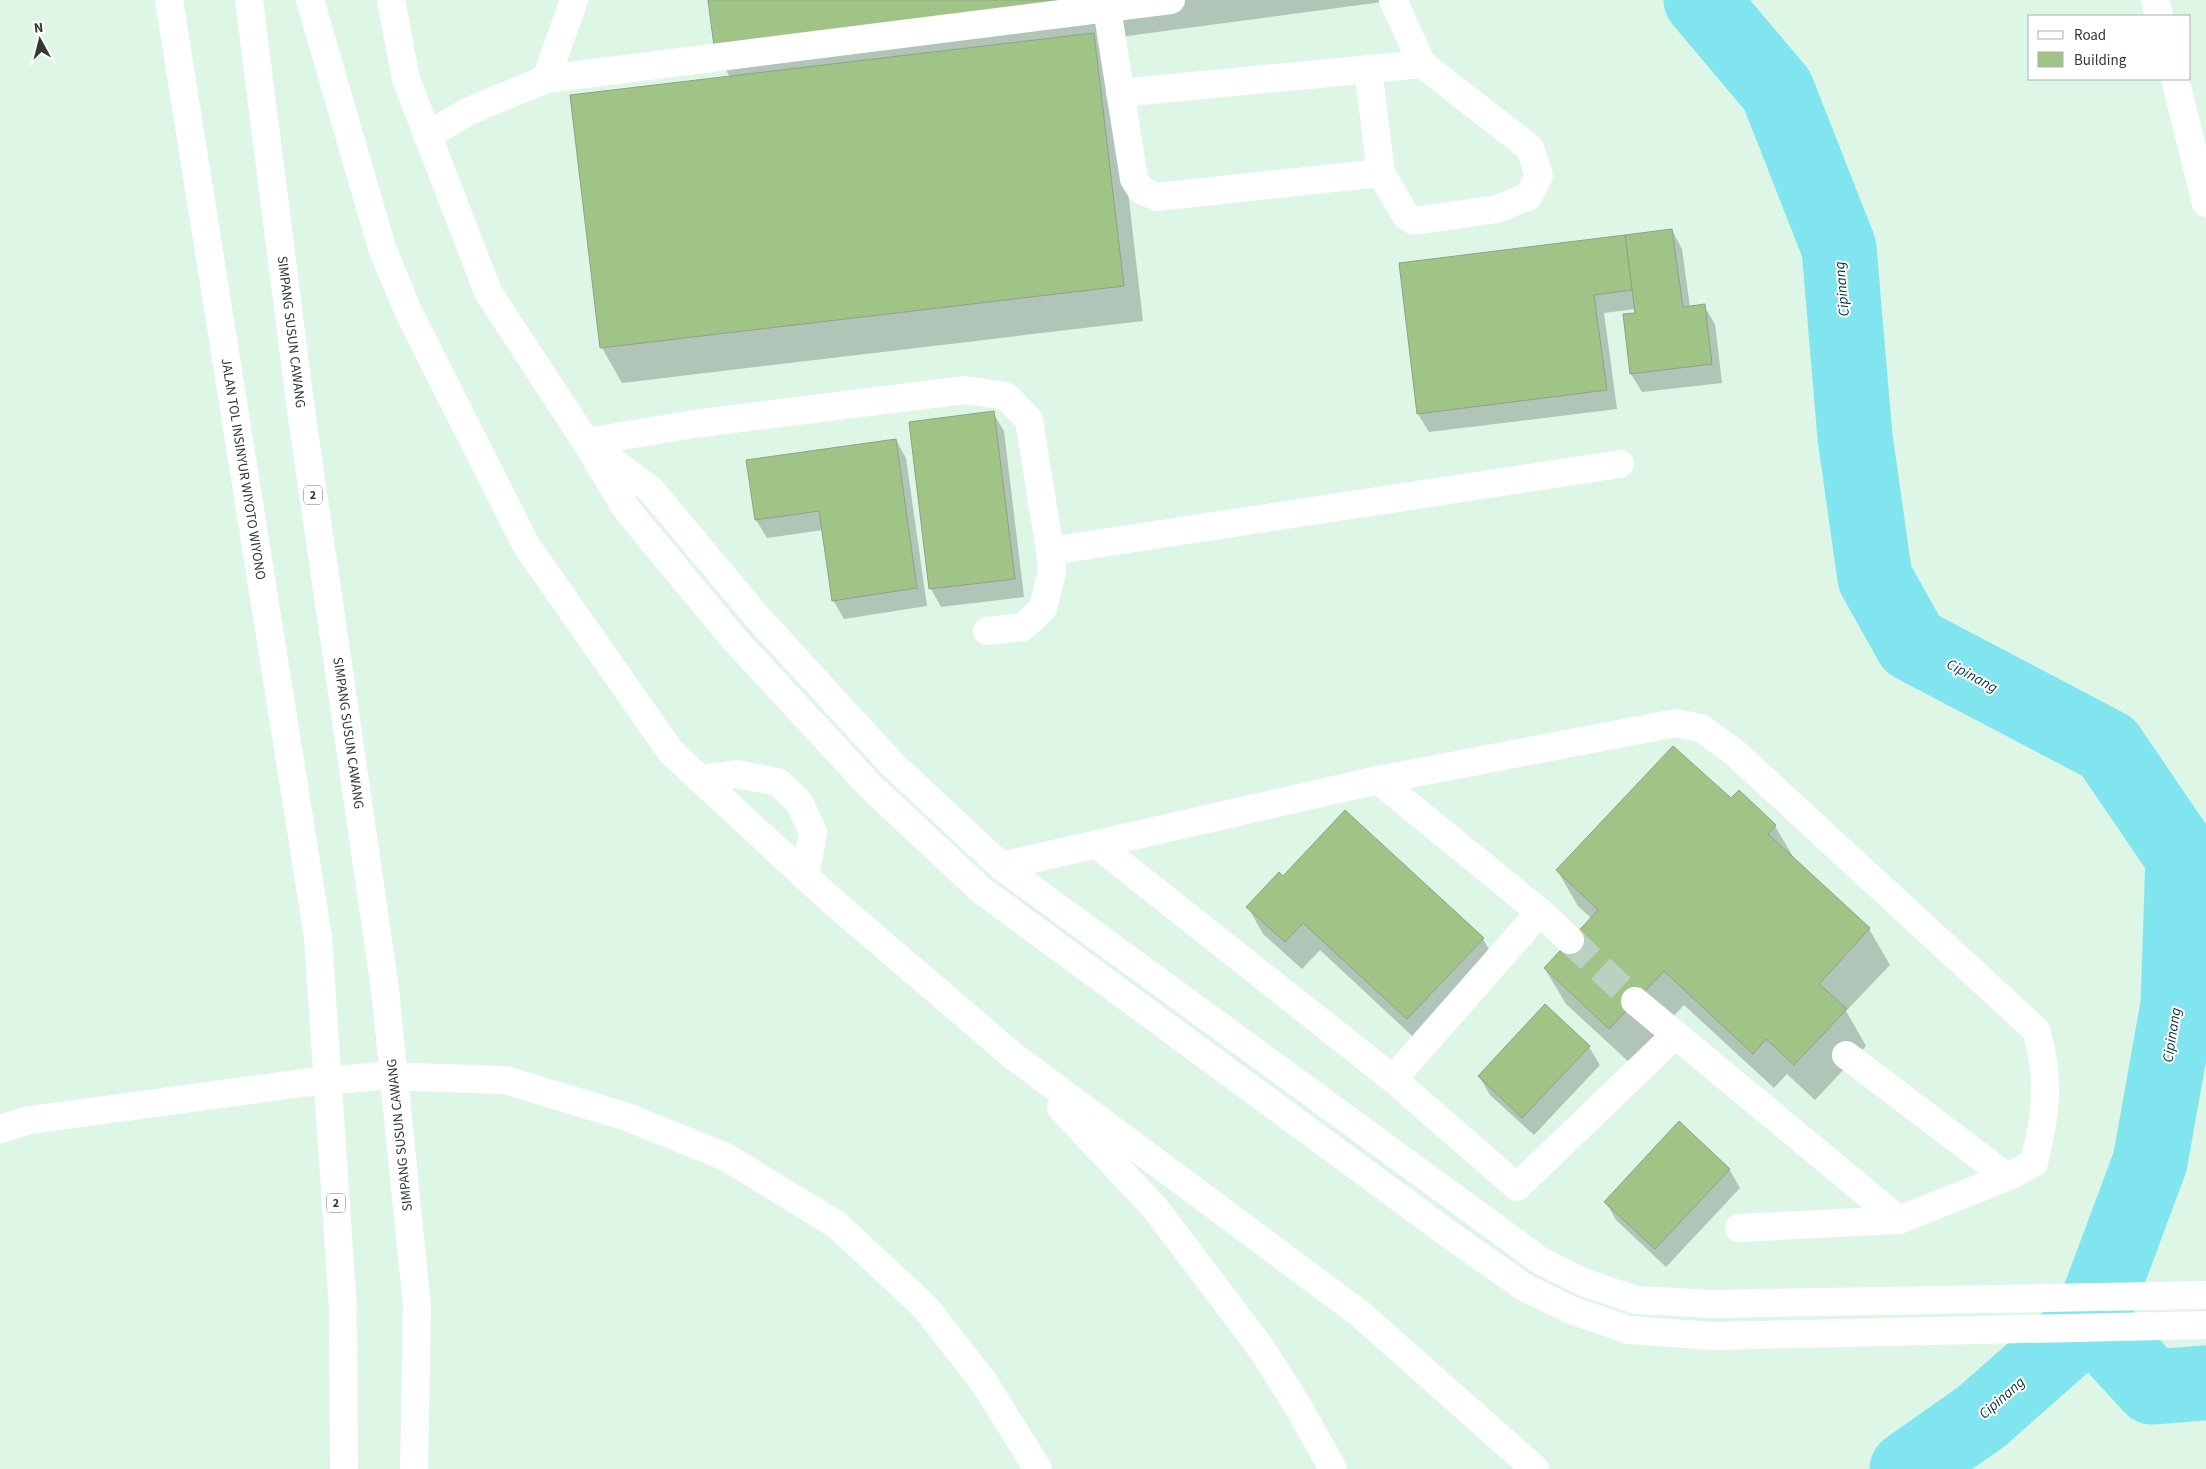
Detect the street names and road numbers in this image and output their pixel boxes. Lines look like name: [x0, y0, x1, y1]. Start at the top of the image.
street label: SIMPANG SUSUN CAWANG: [272, 255, 310, 409]
street label: JALAN TOL INSINYUR WIYOTO WIYONO: [216, 357, 270, 581]
road number: 2: [304, 486, 322, 504]
street label: SIMPANG SUSUN CAWANG: [327, 656, 369, 810]
street label: SIMPANG SUSUN CAWANG: [382, 1058, 418, 1212]
road number: 2: [327, 1194, 345, 1212]

